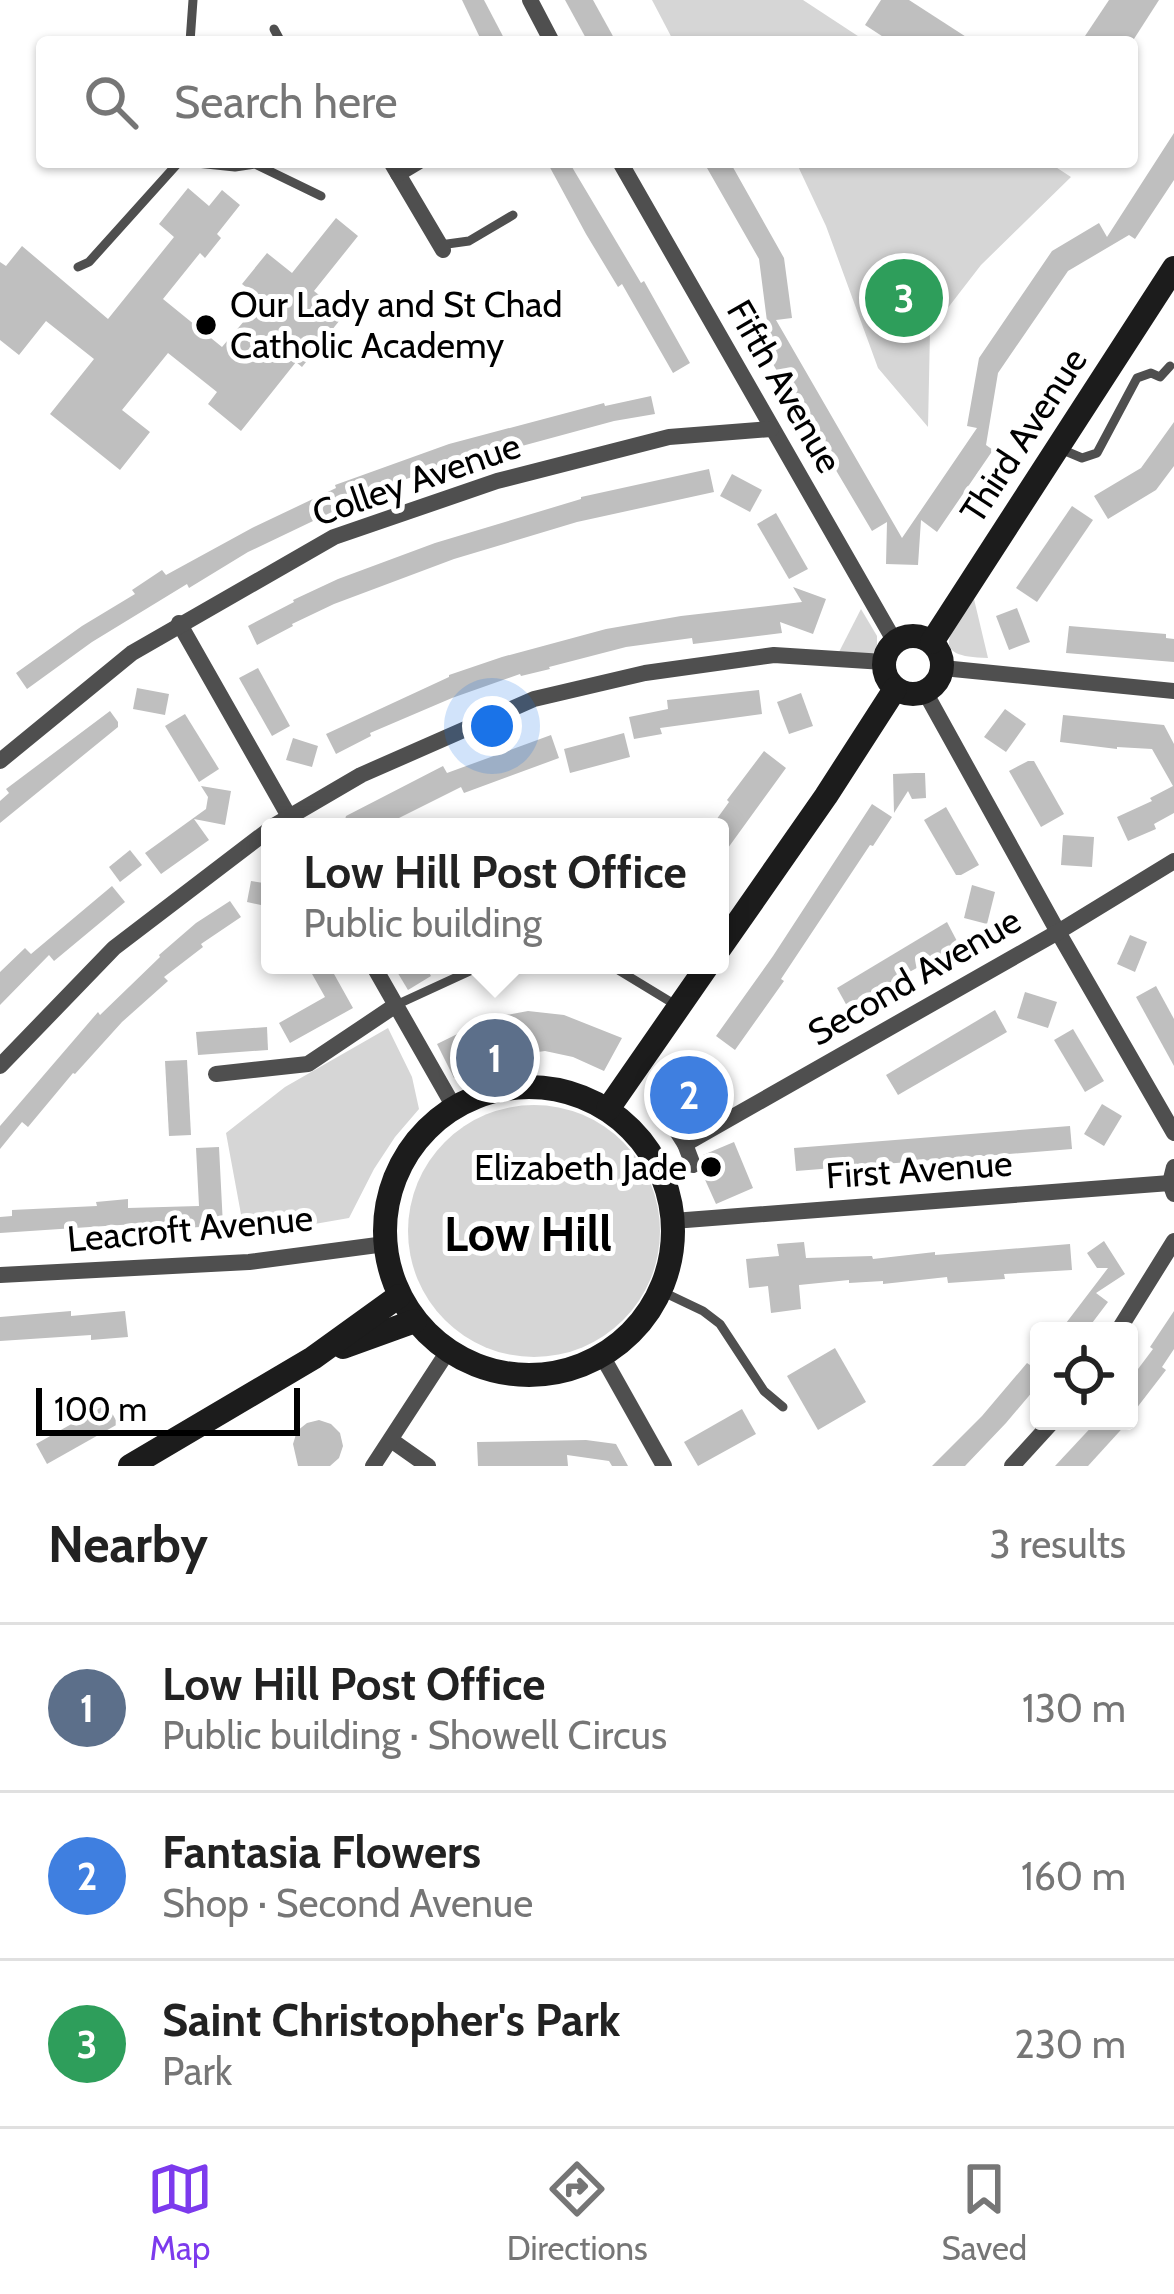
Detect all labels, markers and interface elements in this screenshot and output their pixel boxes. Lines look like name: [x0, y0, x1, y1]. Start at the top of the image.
search box: [36, 36, 1138, 168]
icon: search: [78, 69, 144, 135]
text: Search here: [174, 75, 398, 129]
pin: 3: [865, 253, 943, 343]
place label: Our Lady and St Chad Catholic Academy: [230, 282, 563, 367]
street label: Fifth Avenue: [718, 292, 852, 480]
marker: Our Lady and St Chad Catholic Academy: [193, 312, 219, 338]
street label: Third Avenue: [950, 339, 1096, 531]
street label: Colley Avenue: [306, 423, 526, 535]
your location: [462, 696, 522, 756]
popup: [261, 818, 729, 974]
text: Low Hill Post Office: [303, 845, 687, 899]
street label: Second Avenue: [800, 898, 1028, 1054]
text: Public building: [303, 899, 542, 947]
pin: 1: [456, 1013, 534, 1103]
pin: 2: [650, 1050, 728, 1140]
street label: First Avenue: [824, 1141, 1014, 1197]
place label: Elizabeth Jade: [474, 1145, 687, 1189]
marker: Elizabeth Jade: [698, 1154, 724, 1180]
street label: Leacroft Avenue: [65, 1195, 315, 1261]
district label: Low Hill: [444, 1205, 612, 1263]
map controls: [1030, 1322, 1138, 1430]
button: locate: [1030, 1322, 1138, 1430]
scale bar: [36, 1382, 300, 1435]
text: 100 m: [54, 1389, 147, 1429]
text: Nearby: [48, 1513, 208, 1575]
text: 3 results: [989, 1520, 1126, 1568]
text: Low Hill Post Office: [162, 1657, 545, 1711]
text: 1: [80, 1684, 94, 1732]
text: 130 m: [1022, 1684, 1126, 1732]
text: Public building · Showell Circus: [162, 1711, 667, 1759]
text: Fantasia Flowers: [162, 1825, 481, 1879]
text: 2: [77, 1852, 97, 1900]
text: 160 m: [1021, 1852, 1126, 1900]
text: Shop · Second Avenue: [162, 1879, 533, 1927]
text: Saint Christopher's Park: [162, 1993, 620, 2047]
text: 3: [76, 2020, 98, 2068]
text: 230 m: [1014, 2020, 1126, 2068]
text: Park: [162, 2047, 232, 2095]
tab: Map: [147, 2156, 213, 2268]
tab: Directions: [507, 2156, 648, 2268]
tab: Saved: [941, 2156, 1027, 2268]

